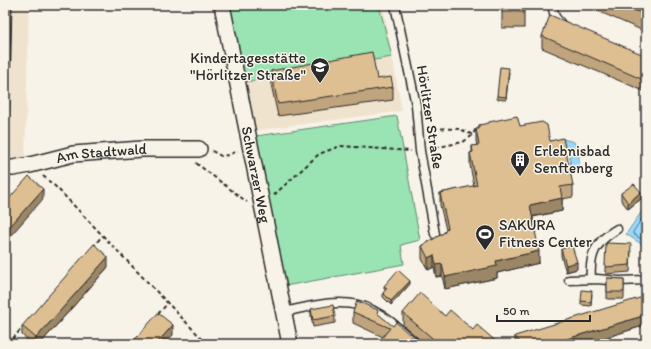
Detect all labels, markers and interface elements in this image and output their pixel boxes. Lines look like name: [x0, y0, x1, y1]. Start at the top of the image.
place label: Kindertagesstätte "Hörlitzer Straße": [190, 49, 306, 84]
school or university icon: Kindertagesstätte "Hörlitzer Straße": [309, 56, 331, 84]
street label: Hörlitzer Straße: [413, 64, 447, 170]
street label: Schwarzer Weg: [238, 125, 275, 225]
street label: Am Stadtwald: [54, 140, 148, 167]
place label: Erlebnisbad Senftenberg: [534, 142, 613, 177]
building icon: Erlebnisbad Senftenberg: [509, 149, 531, 177]
place label: SAKURA Fitness Center: [499, 216, 592, 251]
sports icon: SAKURA Fitness Center: [474, 223, 496, 251]
scale bar: [497, 297, 590, 323]
text: 50 m: [503, 304, 529, 318]

